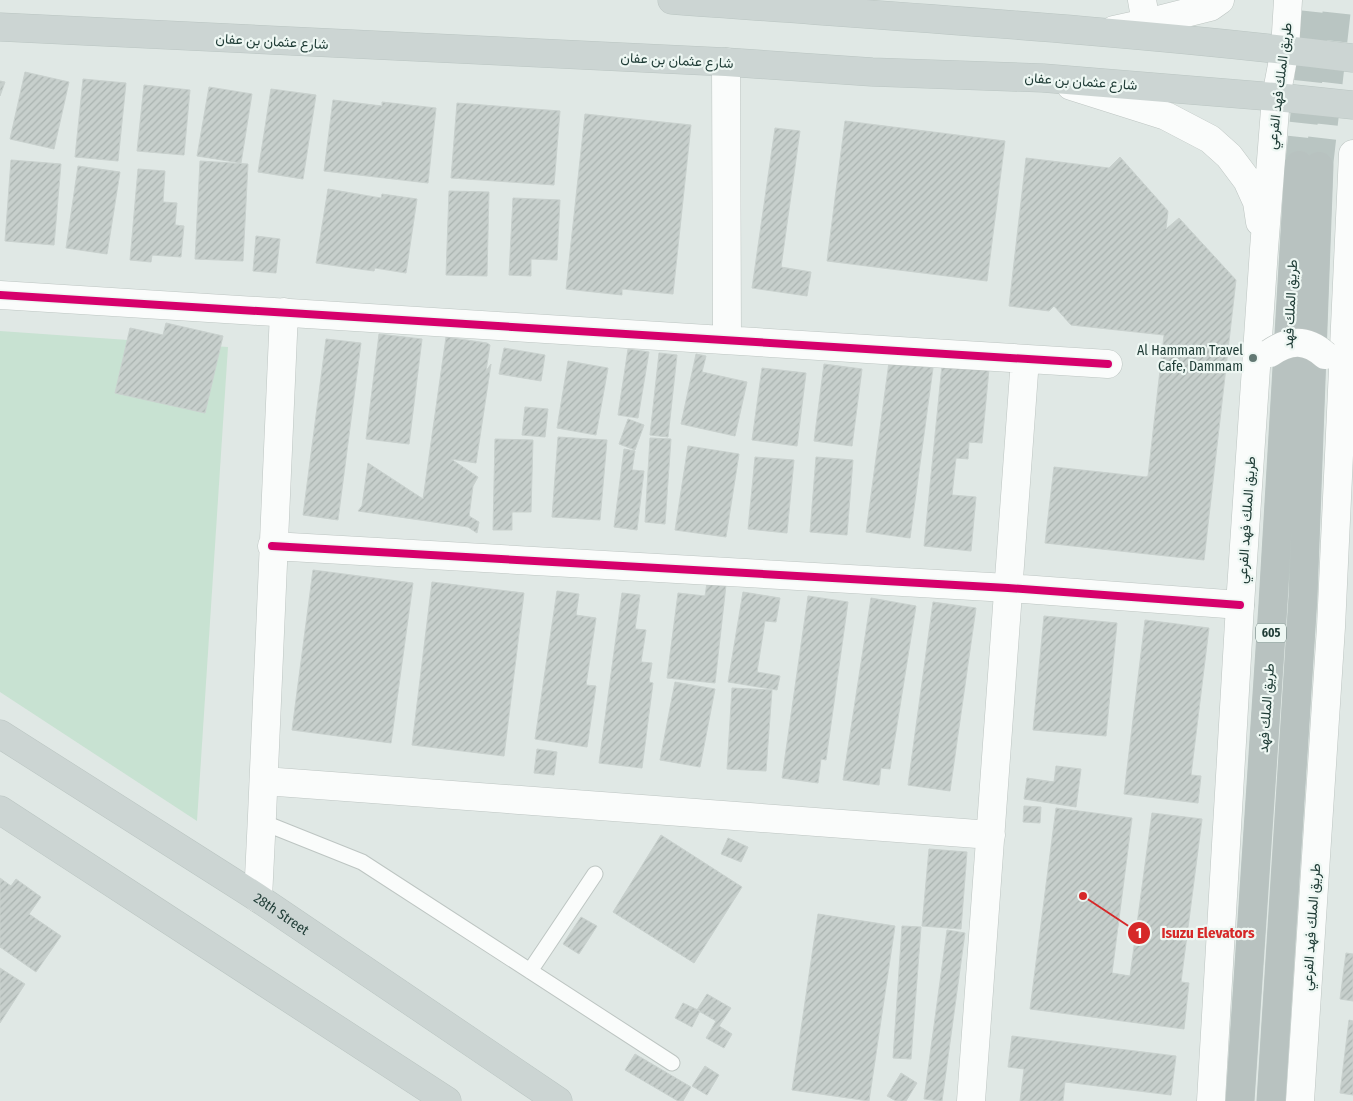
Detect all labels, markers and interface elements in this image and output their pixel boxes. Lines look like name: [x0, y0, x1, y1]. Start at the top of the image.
street label: طريق الملك فهد الفرعي: [1263, 22, 1299, 151]
street label: شارع عثمان بن عفان: [215, 30, 329, 55]
street label: شارع عثمان بن عفان: [620, 49, 734, 74]
street label: شارع عثمان بن عفان: [1024, 69, 1138, 96]
street label: طريق الملك فهد: [1280, 259, 1301, 349]
place label: Al Hammam Travel Cafe, Dammam: [1137, 342, 1243, 375]
marker: Al Hammam Travel Cafe, Dammam: [1247, 352, 1259, 364]
street label: طريق الملك فهد الفرعي: [1234, 456, 1262, 585]
road number: 605: [1256, 624, 1286, 642]
street label: طريق الملك فهد: [1255, 663, 1278, 753]
street label: طريق الملك فهد الفرعي: [1299, 863, 1327, 992]
street label: 28th Street: [251, 890, 312, 939]
callout: Isuzu Elevators: [1126, 918, 1264, 948]
text: 1: [1136, 924, 1142, 942]
text: Isuzu Elevators: [1161, 924, 1255, 942]

